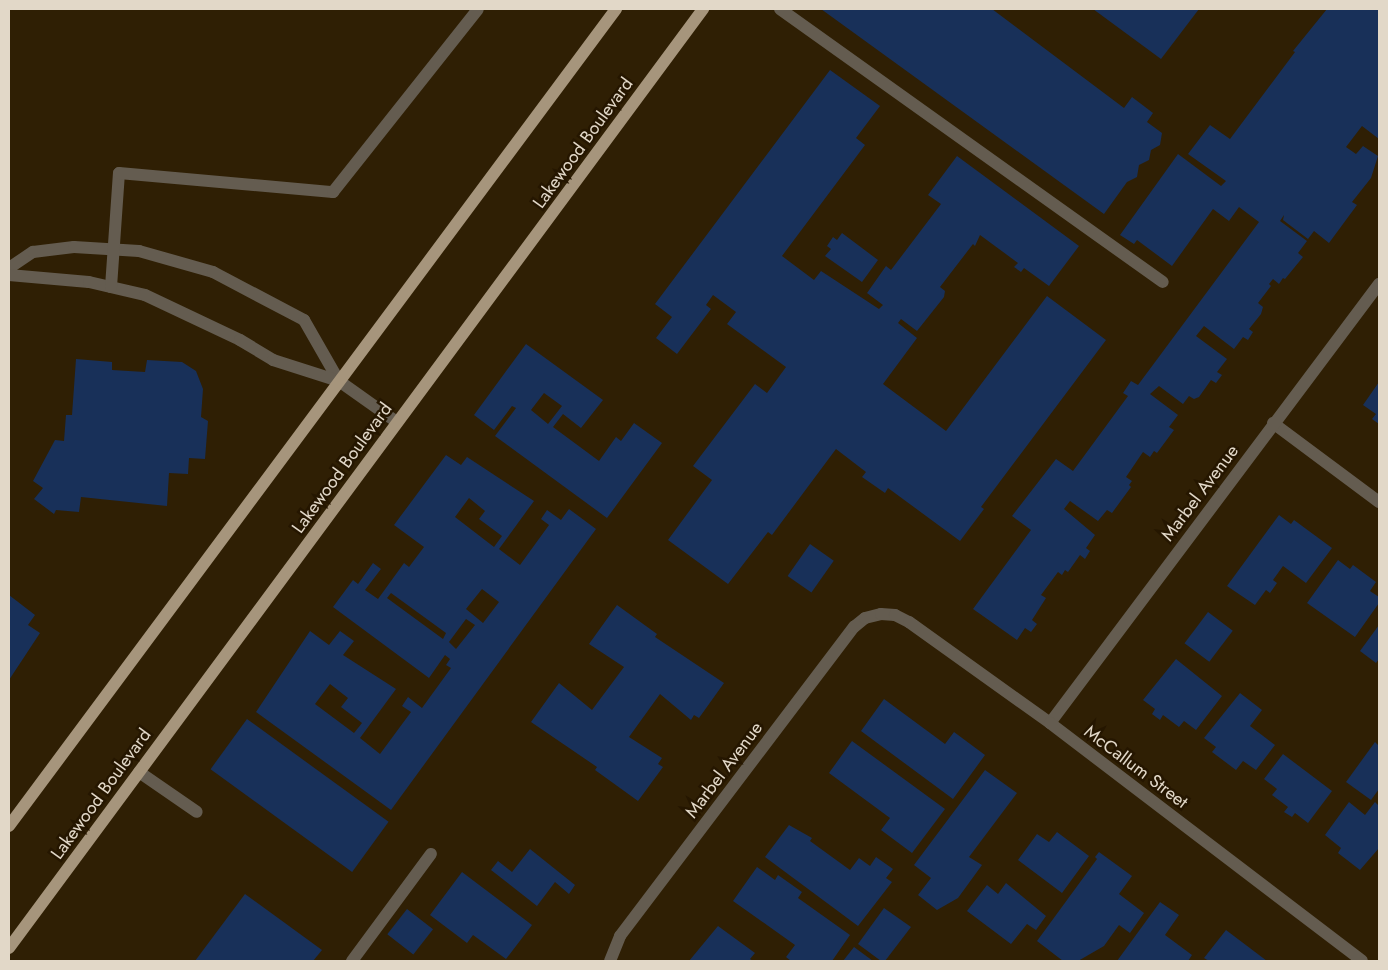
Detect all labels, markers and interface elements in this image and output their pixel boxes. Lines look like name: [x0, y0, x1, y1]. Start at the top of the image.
street label: Lakewood Boulevard: [528, 73, 638, 213]
street label: Lakewood Boulevard: [287, 398, 397, 538]
street label: Marbel Avenue: [1157, 441, 1243, 545]
street label: Marbel Avenue: [681, 718, 767, 822]
street label: McCallum Street: [1080, 721, 1192, 813]
street label: Lakewood Boulevard: [46, 724, 156, 864]

